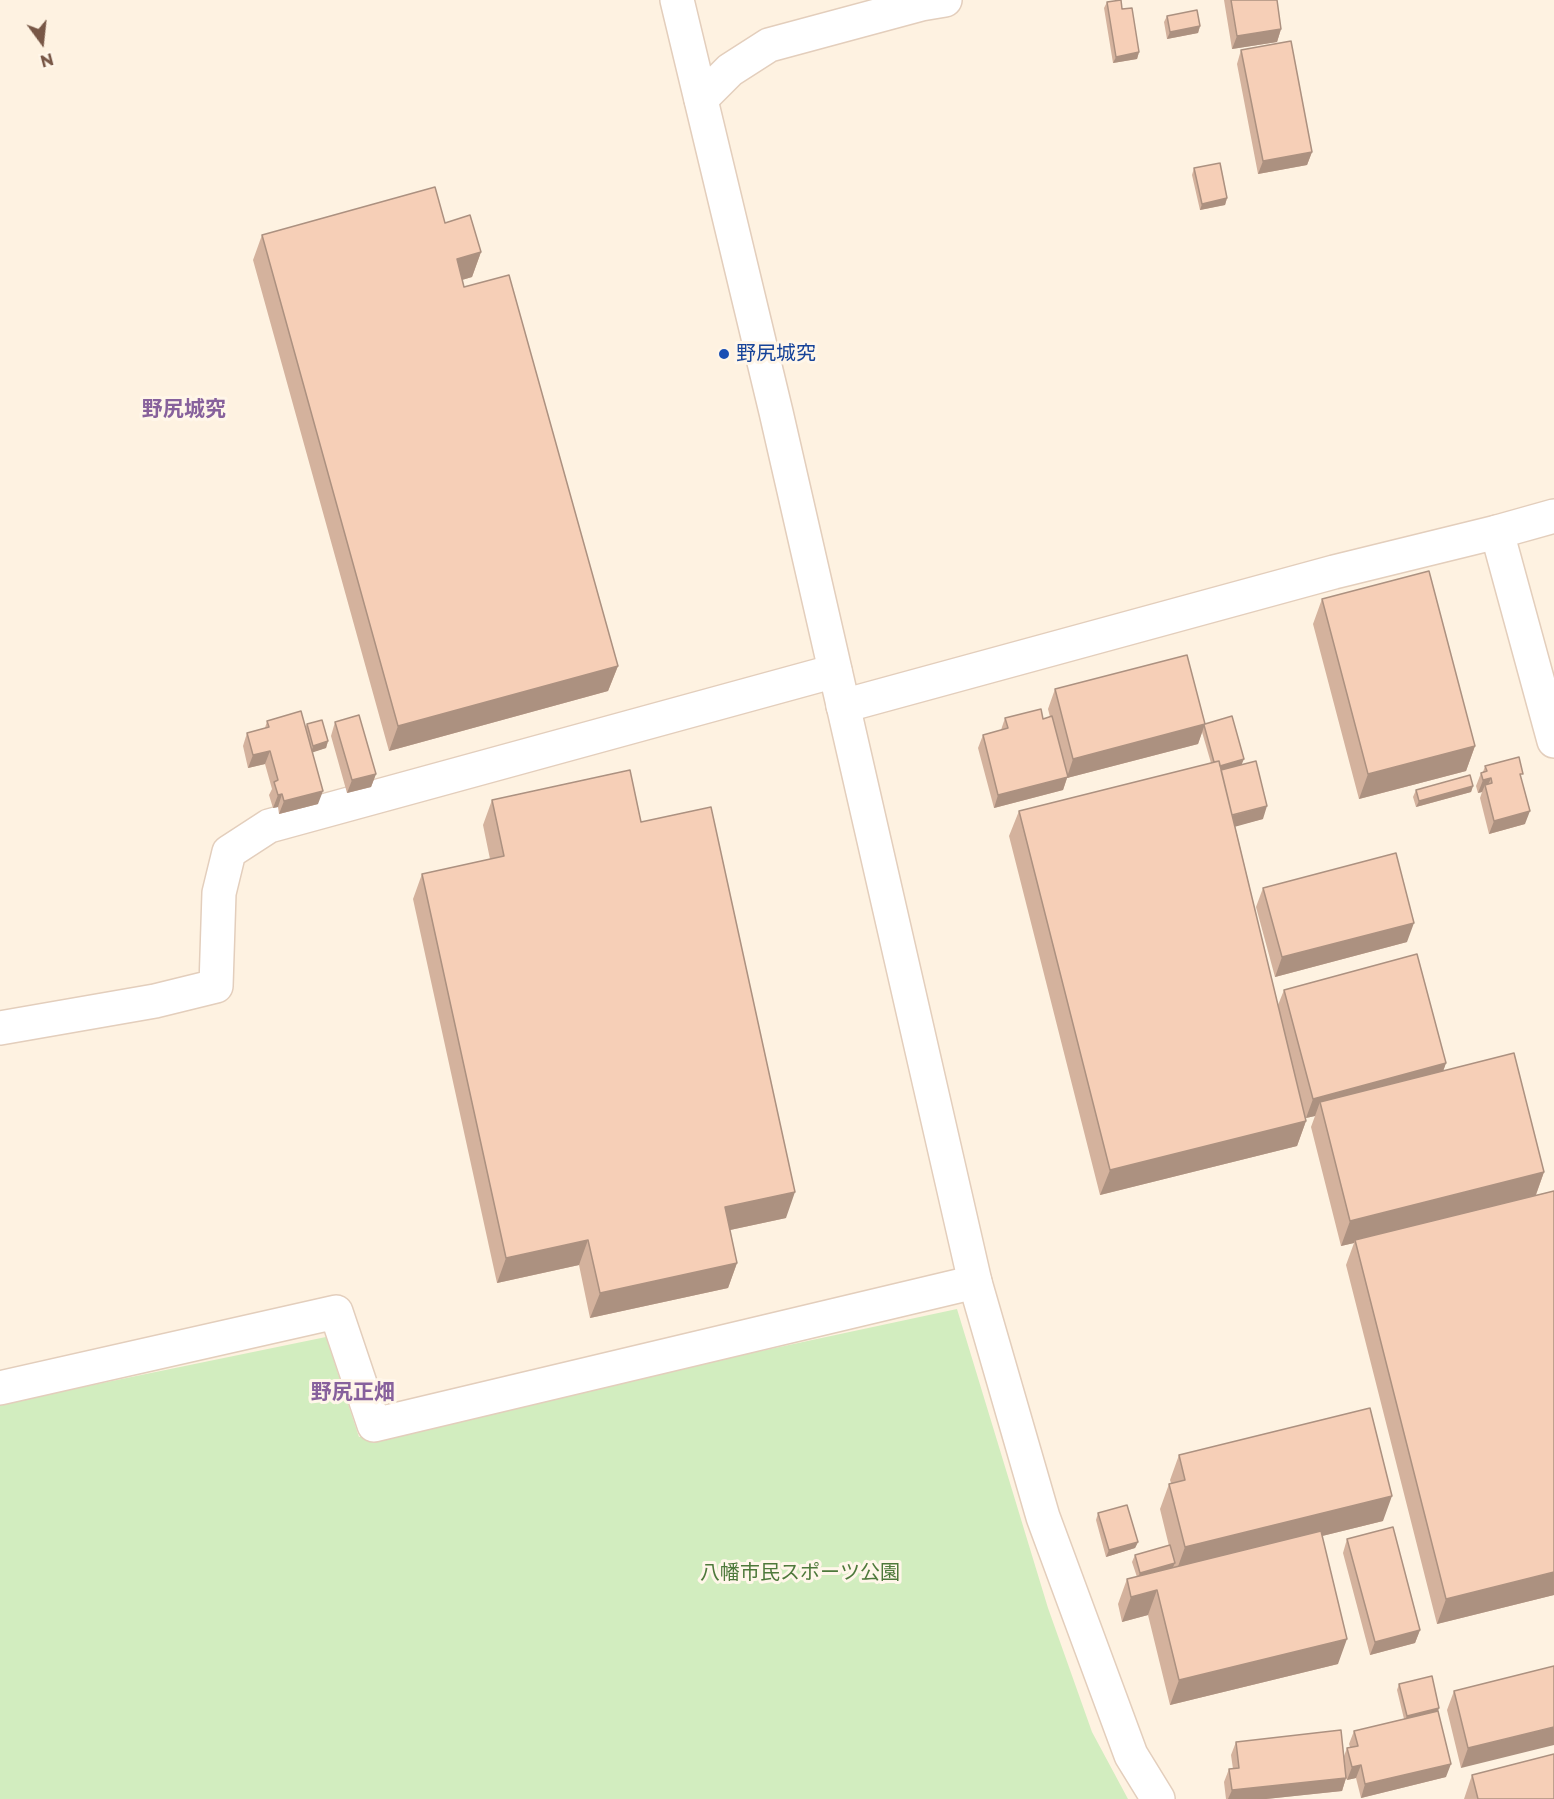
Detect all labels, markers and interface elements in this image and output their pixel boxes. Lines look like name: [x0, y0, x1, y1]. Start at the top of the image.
north arrow: [12, 12, 72, 72]
text: N: [38, 49, 55, 71]
place label: 野尻城究: [736, 342, 816, 366]
marker: 野尻城究: [717, 347, 731, 361]
district label: 野尻城究: [142, 397, 226, 423]
district label: 野尻正畑: [311, 1380, 395, 1406]
park label: 八幡市民スポーツ公園: [700, 1561, 900, 1585]

